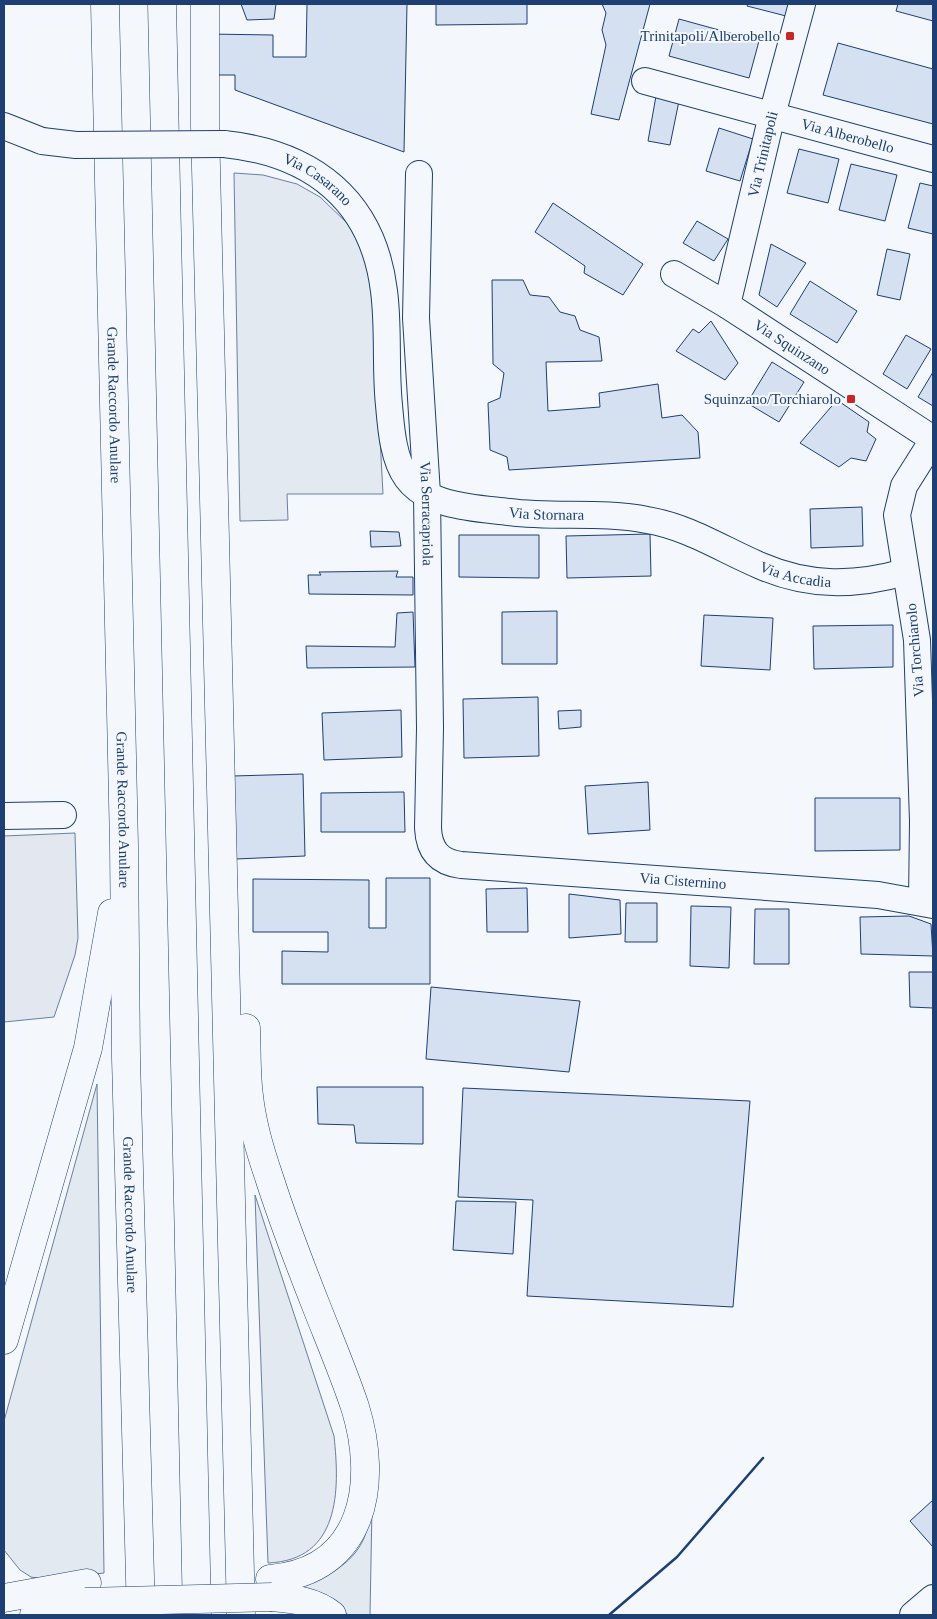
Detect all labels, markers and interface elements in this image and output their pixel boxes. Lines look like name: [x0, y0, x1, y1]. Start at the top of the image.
place label: Trinitapoli/Alberobello: [641, 28, 780, 44]
marker: Trinitapoli/Alberobello: [784, 30, 796, 42]
street label: Via Trinitapoli: [745, 109, 781, 199]
street label: Via Alberobello: [800, 116, 896, 156]
street label: Via Casarano: [281, 150, 355, 209]
street label: Via Squinzano: [751, 317, 833, 378]
street label: Grande Raccordo Anulare: [104, 326, 124, 484]
place label: Squinzano/Torchiarolo: [704, 391, 841, 407]
marker: Squinzano/Torchiarolo: [845, 393, 857, 405]
street label: Via Serracapriola: [417, 461, 436, 566]
street label: Via Stornara: [508, 504, 585, 523]
street label: Via Accadia: [757, 558, 832, 590]
street label: Via Torchiarolo: [903, 602, 927, 698]
street label: Grande Raccordo Anulare: [113, 731, 132, 889]
street label: Via Cisternino: [639, 870, 727, 892]
street label: Grande Raccordo Anulare: [120, 1136, 140, 1294]

